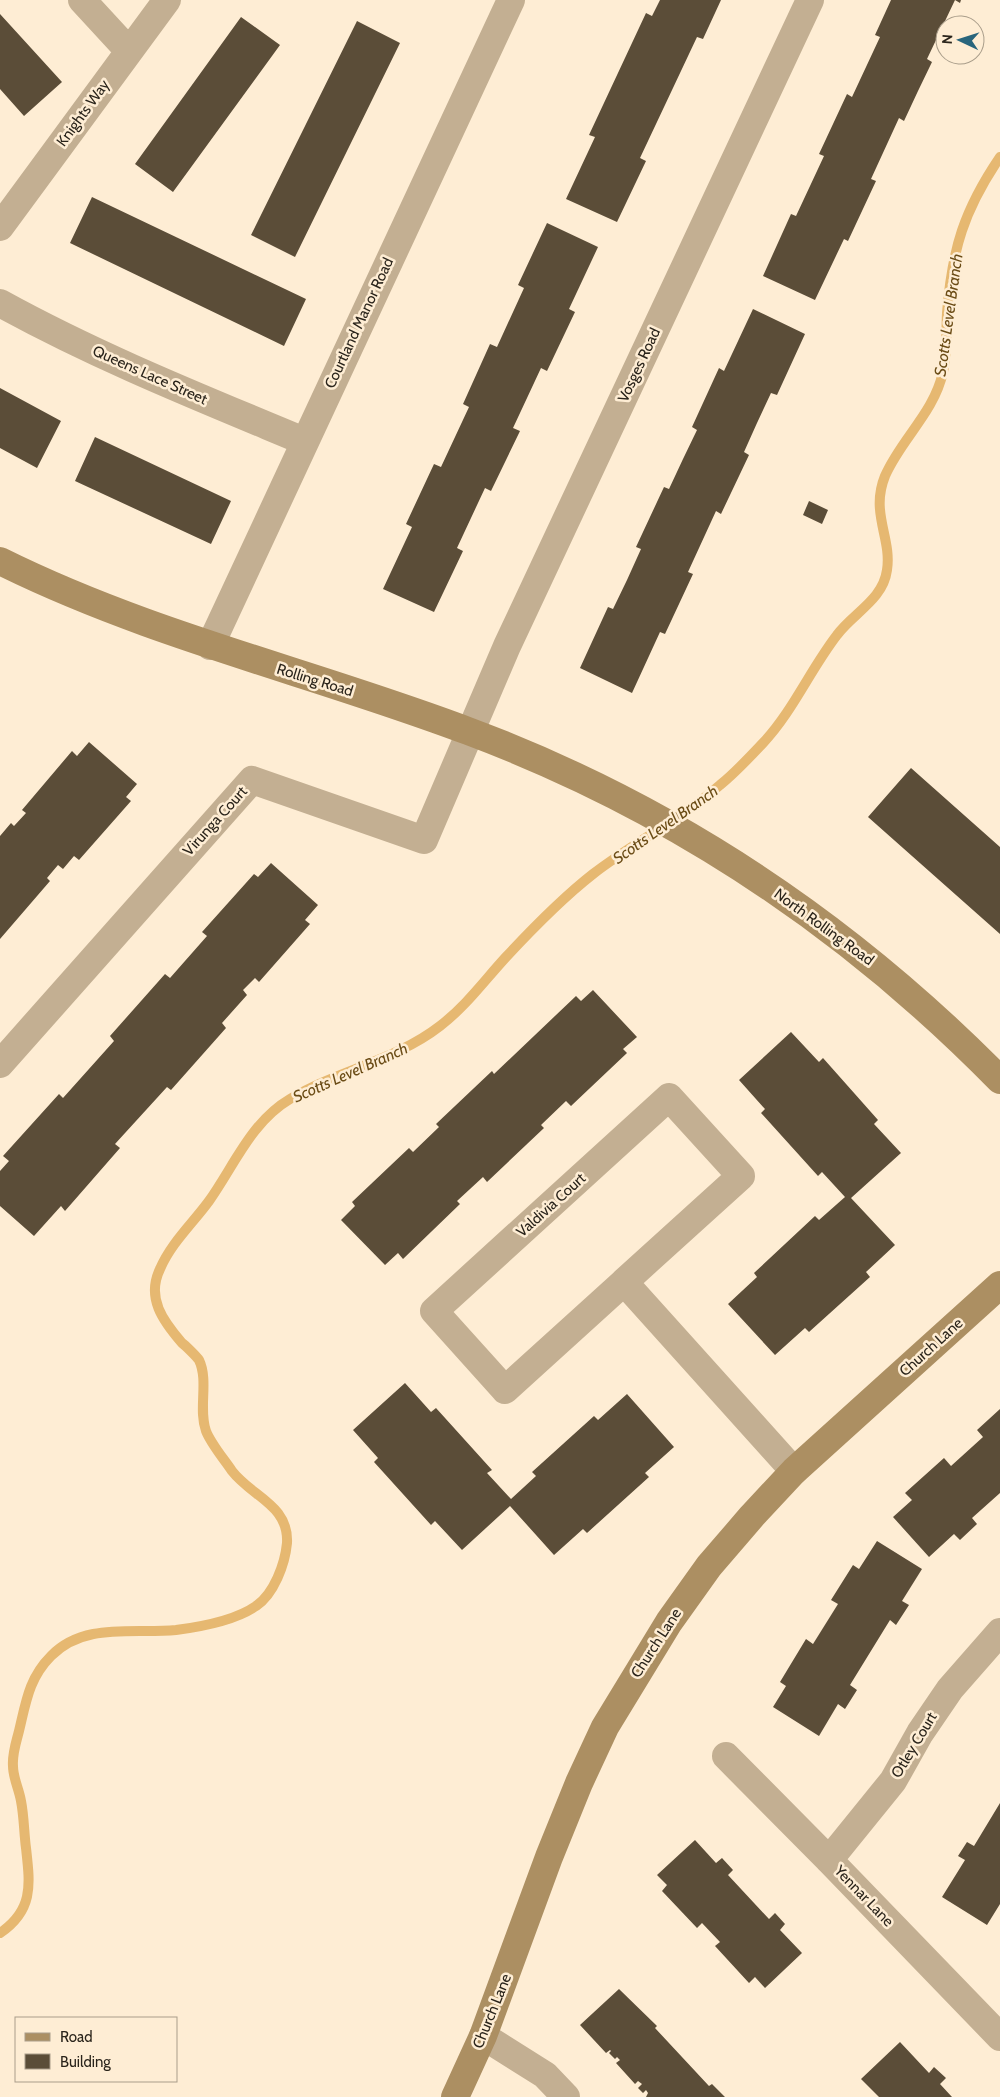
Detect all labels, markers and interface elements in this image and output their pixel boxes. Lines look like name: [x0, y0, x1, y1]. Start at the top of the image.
north arrow: [935, 15, 985, 65]
text: N: [938, 34, 956, 45]
street label: Knights Way: [53, 76, 114, 150]
water label: Scotts Level Branch: [930, 252, 967, 378]
street label: Courtland Manor Road: [321, 255, 397, 391]
street label: Vosges Road: [614, 325, 664, 405]
street label: Queens Lace Street: [90, 342, 210, 408]
street label: Rolling Road: [275, 660, 355, 700]
water label: Scotts Level Branch: [609, 781, 721, 868]
street label: Virunga Court: [179, 783, 251, 859]
street label: North Rolling Road: [771, 885, 877, 969]
water label: Scotts Level Branch: [290, 1039, 411, 1106]
street label: Valdivia Court: [513, 1169, 589, 1241]
street label: Church Lane: [896, 1314, 967, 1380]
street label: Church Lane: [627, 1605, 685, 1681]
street label: Otley Court: [887, 1709, 941, 1781]
street label: Yennar Lane: [830, 1861, 898, 1930]
street label: Church Lane: [469, 1971, 515, 2051]
legend: [15, 2017, 178, 2082]
text: Road: [60, 2028, 93, 2046]
text: Building: [60, 2053, 111, 2071]

